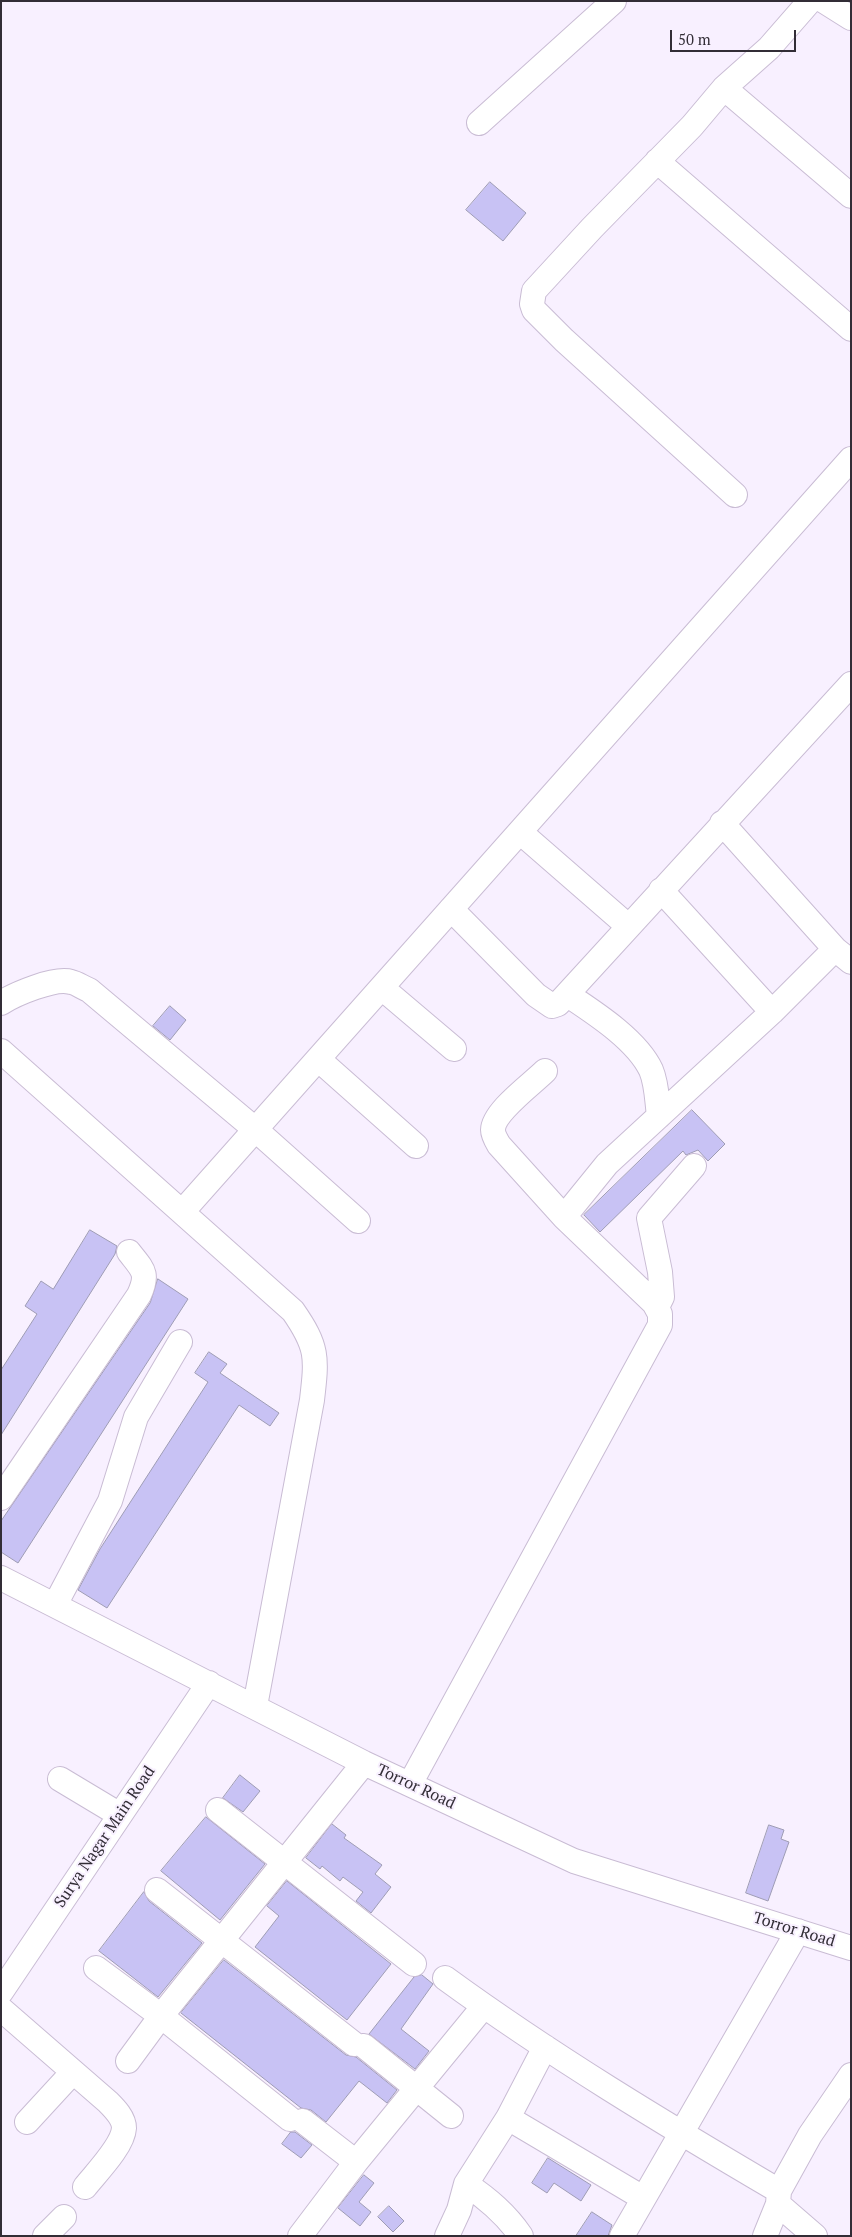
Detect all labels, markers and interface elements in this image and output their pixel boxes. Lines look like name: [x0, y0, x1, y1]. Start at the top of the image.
scale bar: [672, 20, 798, 52]
text: 50 m: [678, 29, 711, 49]
street label: Torror Road: [374, 1760, 458, 1814]
street label: Surya Nagar Main Road: [51, 1763, 159, 1911]
street label: Torror Road: [751, 1908, 837, 1952]

